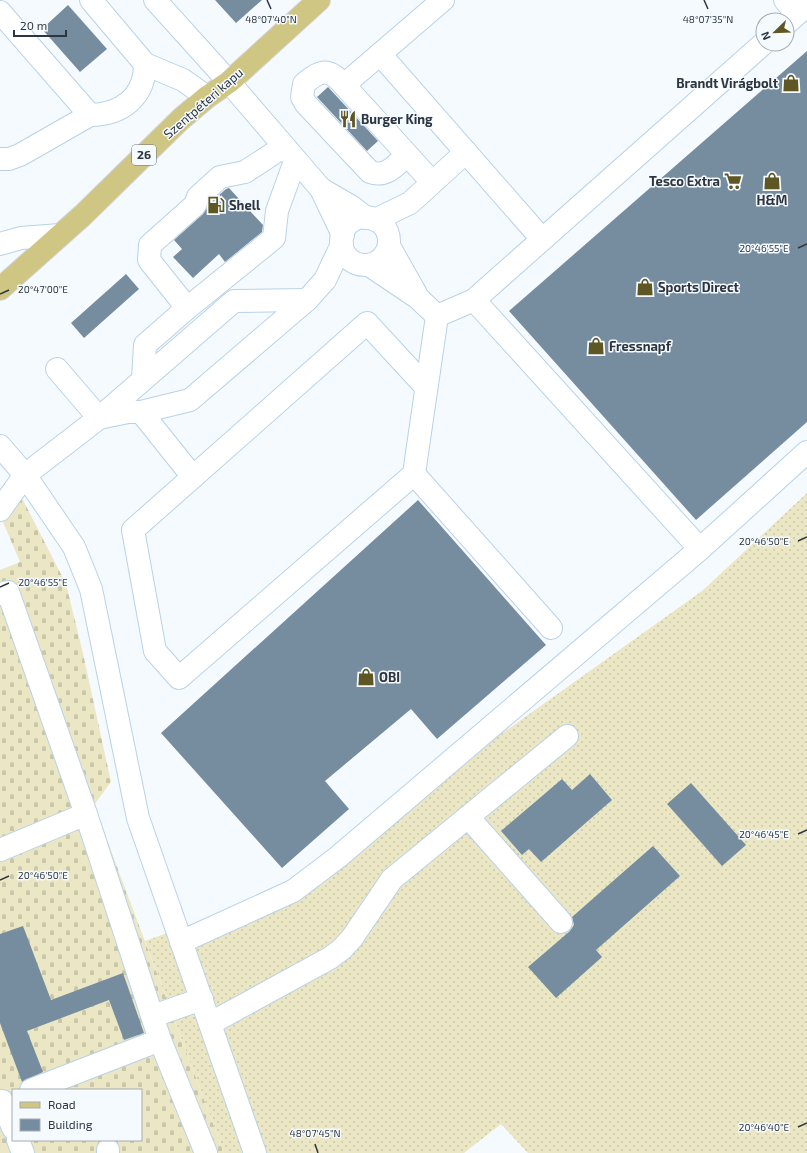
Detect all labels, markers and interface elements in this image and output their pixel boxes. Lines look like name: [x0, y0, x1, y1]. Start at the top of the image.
scale bar: [14, 12, 66, 38]
north arrow: [755, 12, 795, 52]
text: 48°07'40"N: [245, 13, 297, 25]
text: 48°07'35"N: [683, 13, 733, 25]
text: 20 m: [20, 18, 47, 32]
text: N: [758, 30, 773, 42]
street label: Szentpéteri kapu: [160, 64, 246, 142]
shop icon: Brandt Virágbolt: [781, 73, 801, 93]
place label: Brandt Virágbolt: [676, 75, 779, 91]
restaurant icon: Burger King: [338, 109, 358, 129]
place label: Burger King: [361, 111, 433, 127]
road number: 26: [132, 145, 156, 165]
supermarket icon: Tesco Extra: [723, 171, 743, 191]
shop icon: H&M: [762, 171, 782, 191]
place label: Tesco Extra: [649, 173, 720, 189]
place label: H&M: [757, 192, 788, 208]
fuel station icon: Shell: [206, 195, 226, 215]
place label: Shell: [229, 197, 261, 213]
text: 20°46'55"E: [739, 242, 789, 254]
shop icon: Sports Direct: [635, 277, 655, 297]
place label: Sports Direct: [658, 279, 740, 295]
text: 20°47'00"E: [18, 283, 68, 295]
shop icon: Fressnapf: [586, 336, 606, 356]
place label: Fressnapf: [609, 338, 672, 354]
text: 20°46'50"E: [739, 535, 789, 547]
text: 20°46'55"E: [18, 576, 68, 588]
shop icon: OBI: [356, 667, 376, 687]
place label: OBI: [379, 669, 400, 685]
text: 20°46'45"E: [739, 828, 789, 840]
text: 20°46'50"E: [18, 869, 68, 881]
legend: [12, 1089, 142, 1141]
text: Road: [48, 1097, 76, 1111]
text: Building: [48, 1117, 93, 1131]
text: 20°46'40"E: [739, 1121, 790, 1133]
text: 48°07'45"N: [290, 1127, 340, 1139]

